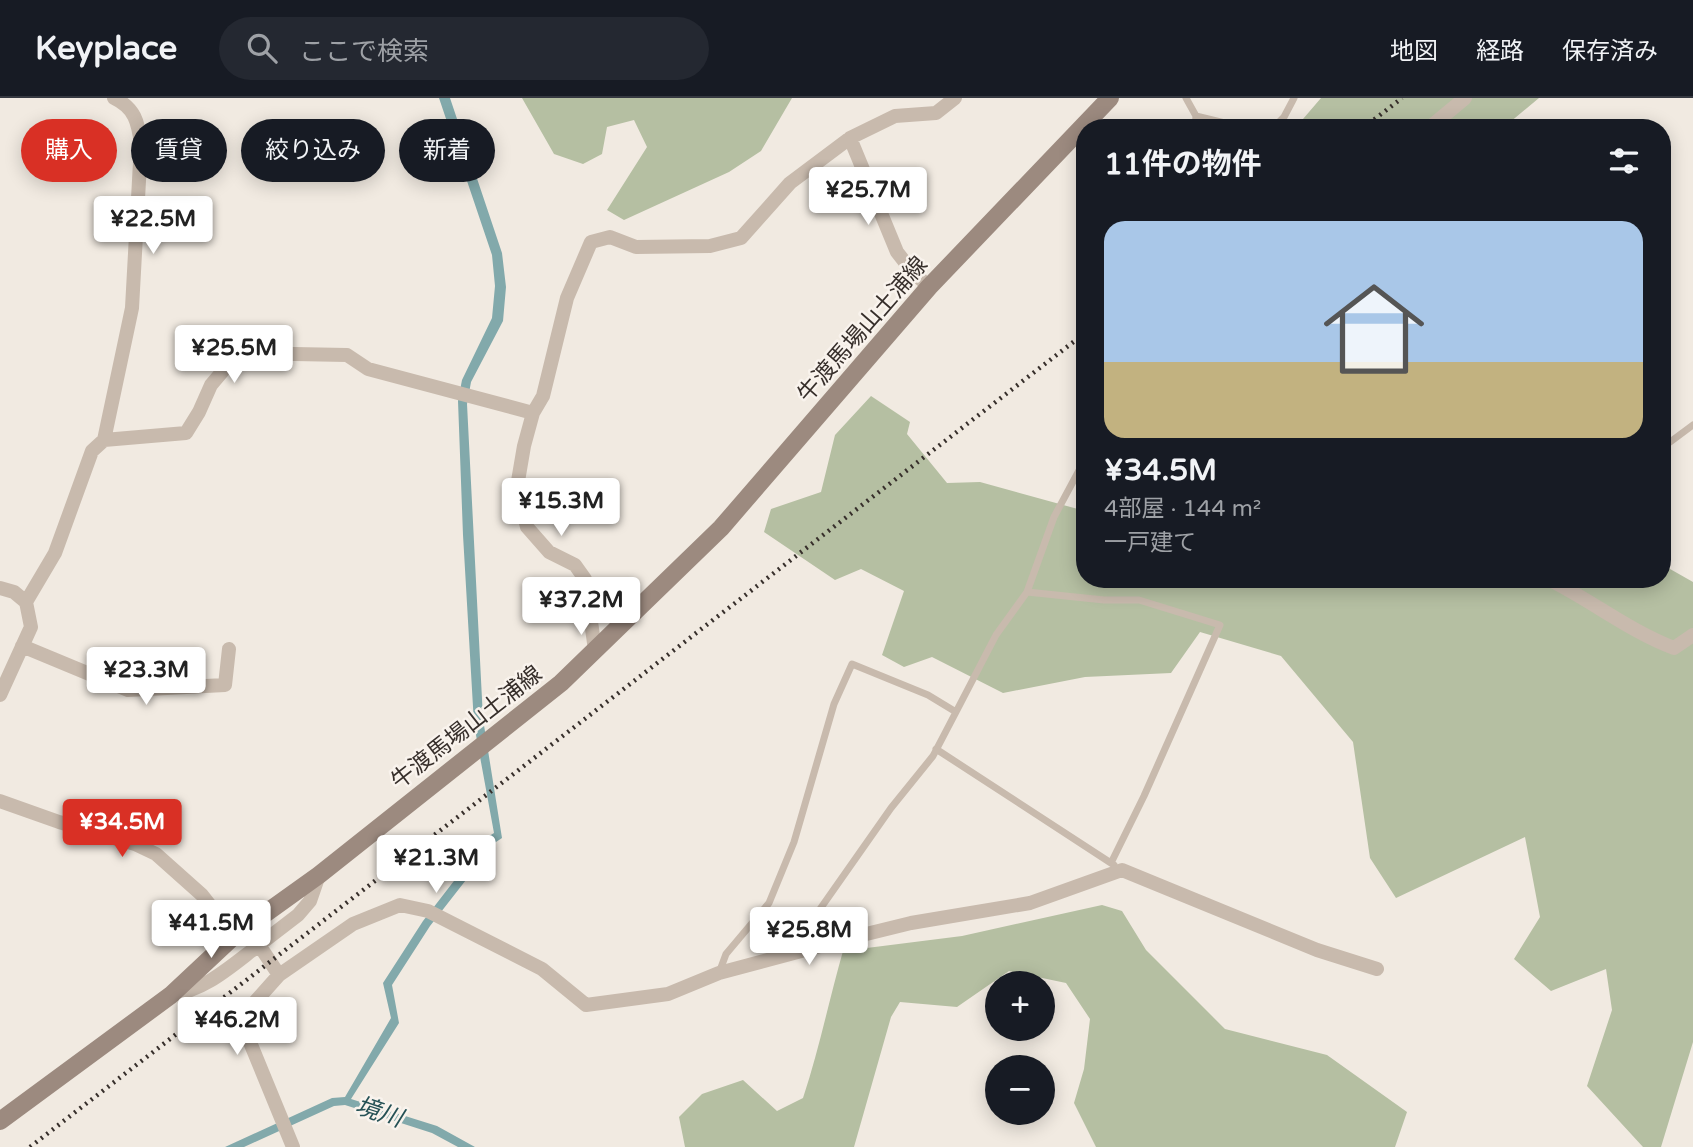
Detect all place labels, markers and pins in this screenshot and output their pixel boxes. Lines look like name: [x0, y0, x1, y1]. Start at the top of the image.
pin: ¥25.7M: [811, 167, 925, 227]
pin: ¥22.5M: [96, 197, 210, 256]
pin: ¥25.5M: [177, 326, 291, 385]
pin: ¥15.3M: [504, 478, 618, 538]
pin: ¥37.2M: [524, 578, 638, 637]
pin: ¥23.3M: [89, 648, 203, 707]
pin: ¥34.5M: [65, 800, 179, 859]
pin: ¥21.3M: [379, 836, 493, 895]
pin: ¥41.5M: [154, 900, 268, 960]
pin: ¥25.8M: [752, 908, 866, 967]
pin: ¥46.2M: [180, 998, 294, 1057]

